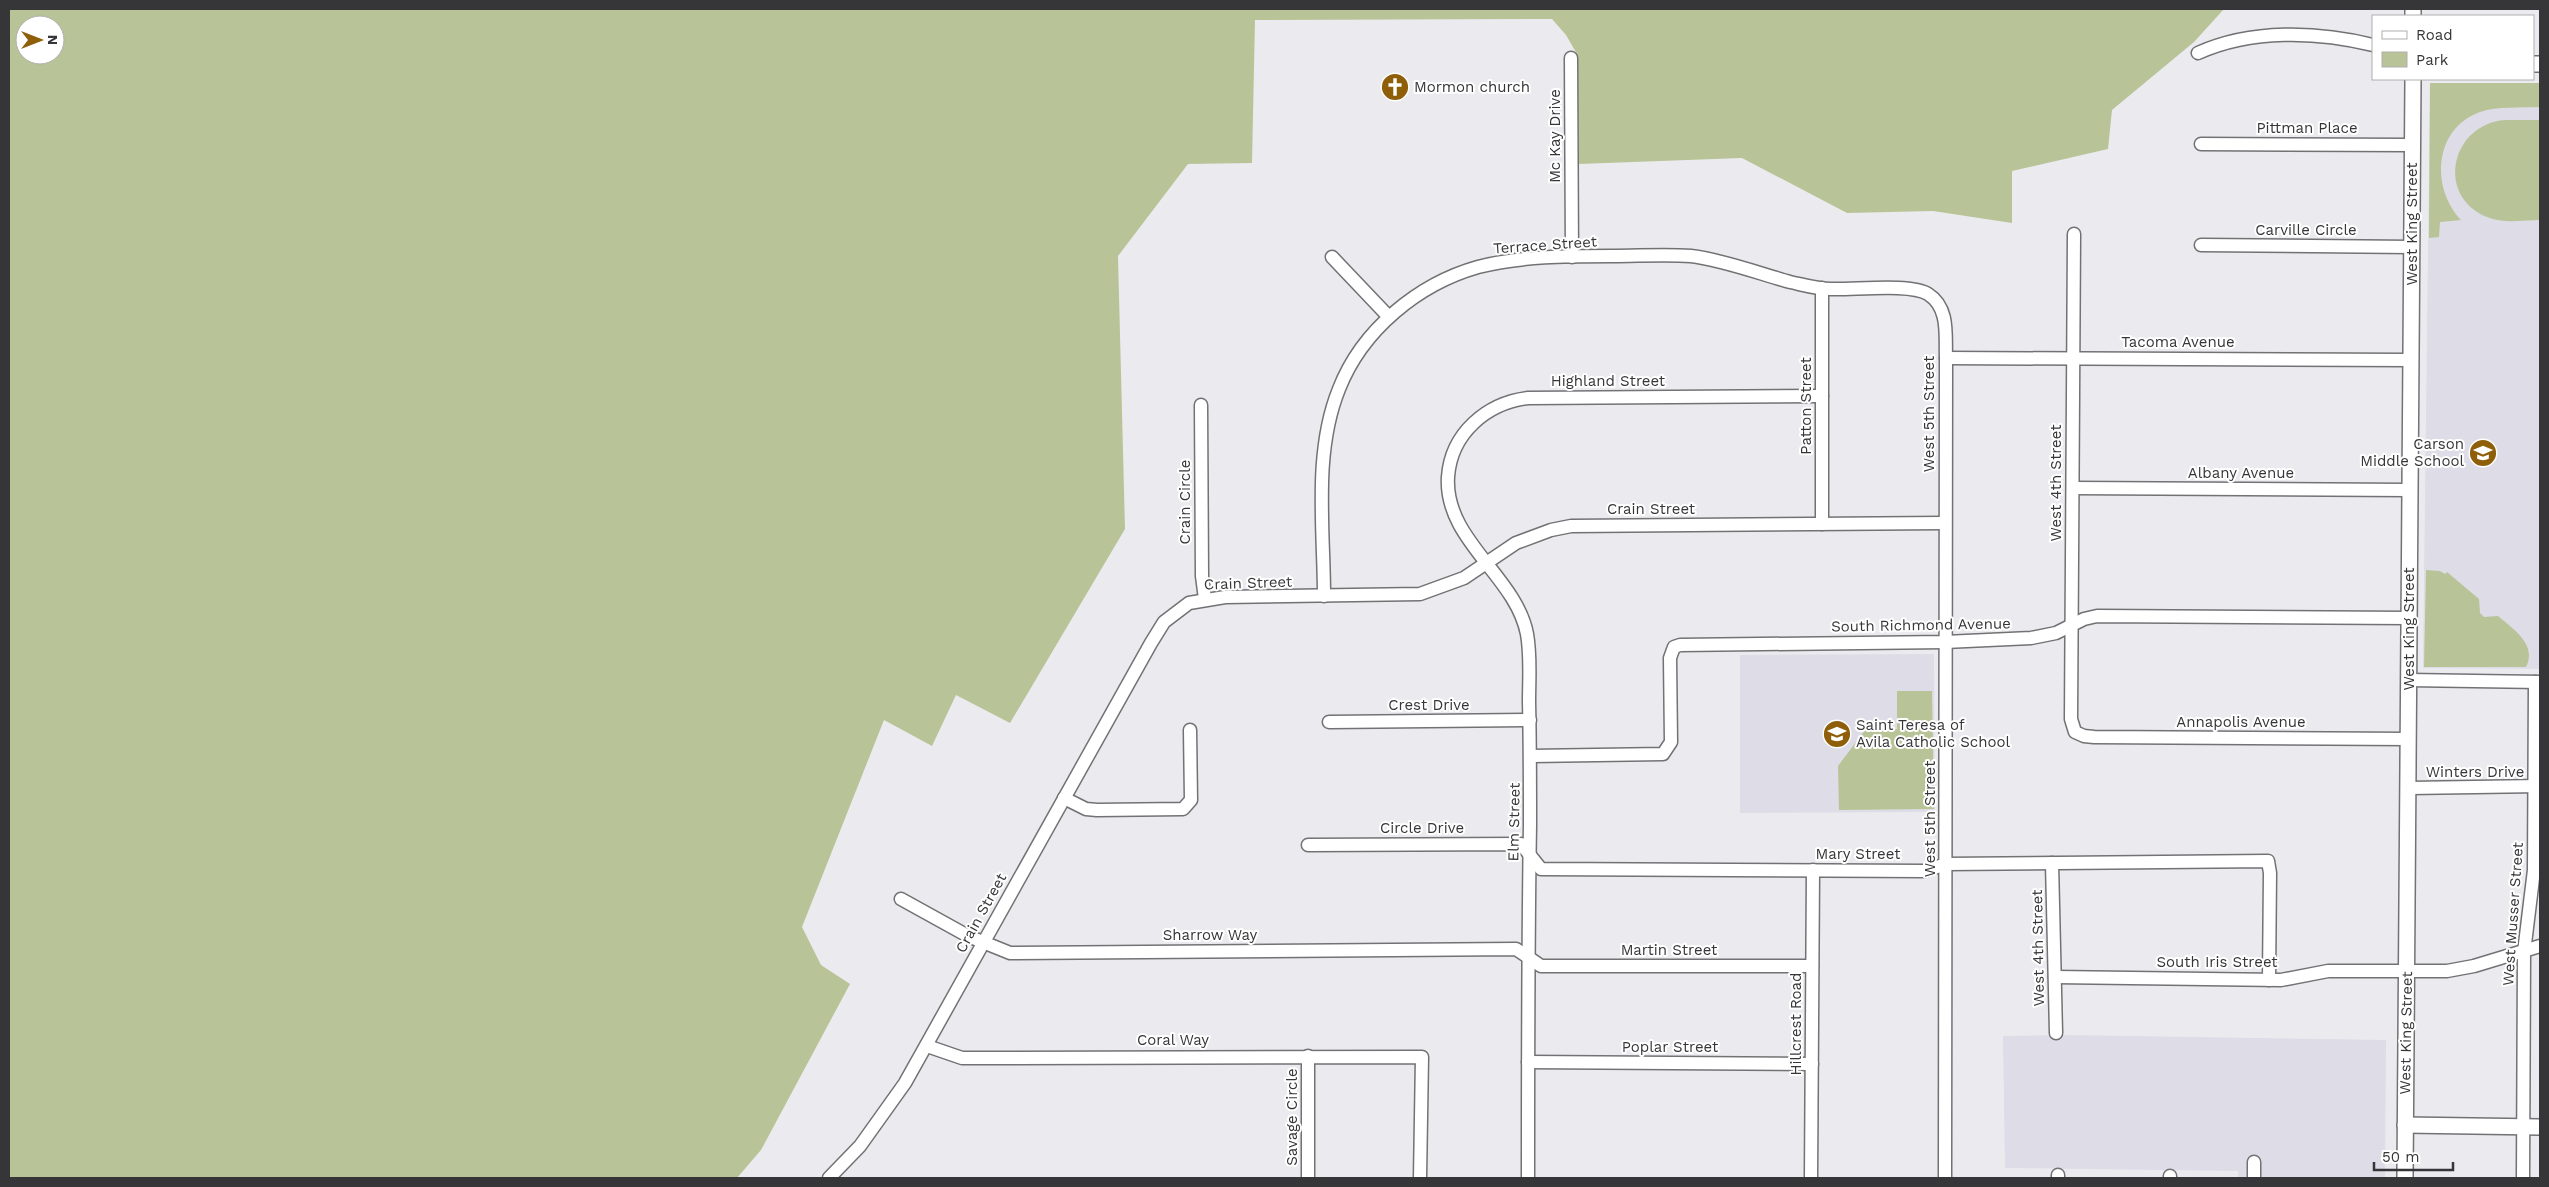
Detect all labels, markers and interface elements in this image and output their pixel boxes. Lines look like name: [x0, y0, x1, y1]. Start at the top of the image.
north arrow: [15, 15, 65, 65]
legend: [2372, 15, 2534, 80]
text: Road: [2416, 26, 2453, 44]
text: N: [45, 35, 61, 45]
text: Park: [2416, 51, 2449, 69]
church icon: Mormon church: [1380, 72, 1410, 102]
place label: Mormon church: [1414, 78, 1530, 96]
street label: Mc Kay Drive: [1546, 89, 1564, 183]
street label: Pittman Place: [2256, 119, 2358, 137]
street label: West King Street: [2403, 162, 2421, 286]
street label: Carville Circle: [2255, 221, 2357, 239]
street label: Terrace Street: [1493, 232, 1598, 258]
street label: Tacoma Avenue: [2121, 333, 2235, 351]
street label: West 5th Street: [1920, 355, 1938, 472]
street label: Patton Street: [1797, 357, 1815, 455]
street label: Highland Street: [1551, 372, 1666, 390]
street label: West 4th Street: [2047, 424, 2065, 541]
place label: Carson Middle School: [2360, 435, 2464, 470]
school or university icon: Carson Middle School: [2468, 438, 2498, 468]
street label: Crain Circle: [1176, 460, 1194, 544]
street label: Albany Avenue: [2188, 464, 2294, 482]
street label: Crain Street: [1607, 500, 1696, 518]
street label: West King Street: [2400, 567, 2418, 691]
street label: Crain Street: [1204, 572, 1293, 594]
street label: South Richmond Avenue: [1831, 614, 2011, 636]
street label: Crest Drive: [1388, 696, 1470, 714]
street label: Annapolis Avenue: [2176, 713, 2306, 731]
place label: Saint Teresa of Avila Catholic School: [1856, 716, 2010, 751]
school or university icon: Saint Teresa of Avila Catholic School: [1822, 719, 1852, 749]
street label: West 5th Street: [1921, 760, 1939, 877]
street label: Winters Drive: [2426, 763, 2524, 781]
street label: Elm Street: [1504, 782, 1524, 862]
street label: Circle Drive: [1380, 819, 1464, 837]
street label: West Musser Street: [2499, 841, 2527, 987]
street label: Mary Street: [1816, 845, 1901, 863]
street label: Crain Street: [952, 869, 1011, 956]
street label: West 4th Street: [2028, 889, 2048, 1007]
street label: Sharrow Way: [1163, 926, 1258, 944]
street label: Martin Street: [1621, 941, 1718, 959]
street label: South Iris Street: [2156, 953, 2278, 971]
street label: West King Street: [2396, 971, 2416, 1095]
street label: Hillcrest Road: [1787, 972, 1805, 1076]
street label: Coral Way: [1137, 1031, 1209, 1049]
street label: Poplar Street: [1622, 1038, 1719, 1056]
street label: Savage Circle: [1283, 1068, 1301, 1166]
scale bar: [2374, 1140, 2453, 1172]
text: 50 m: [2382, 1148, 2419, 1166]

